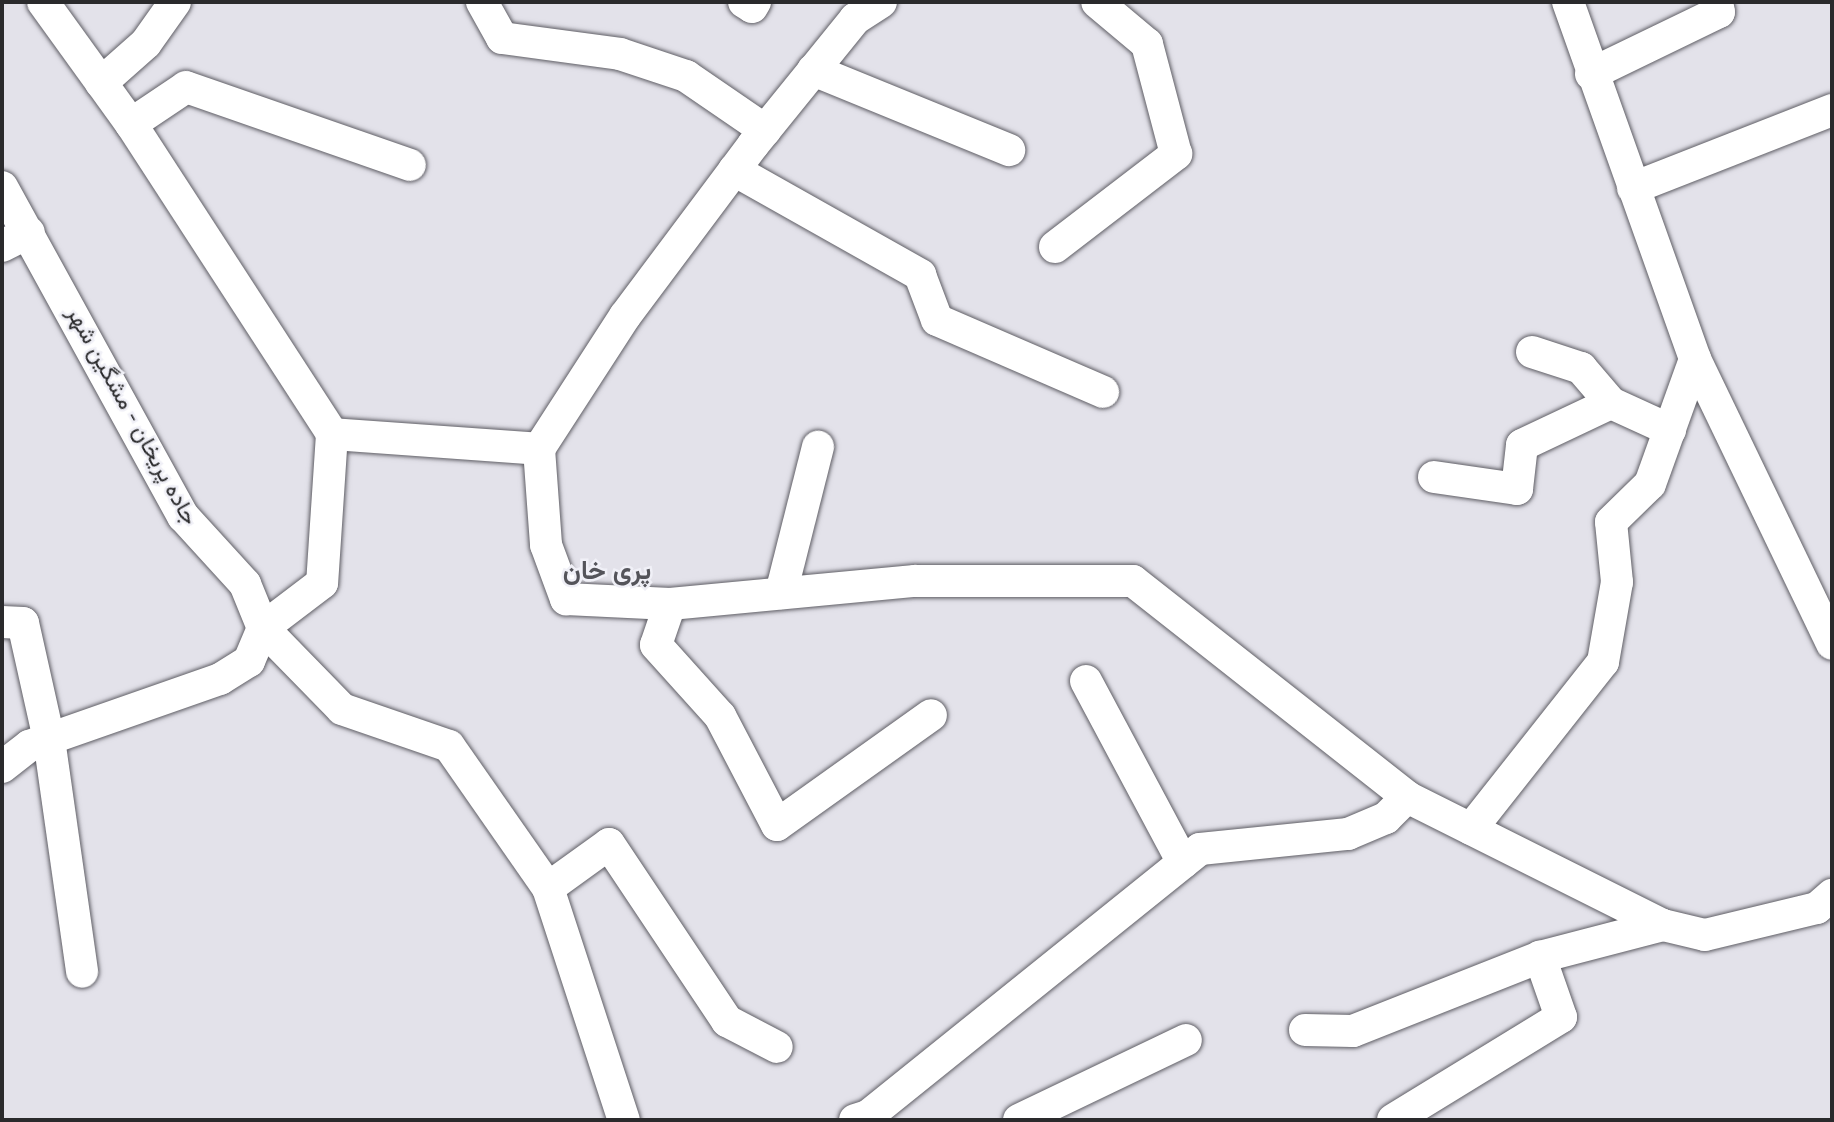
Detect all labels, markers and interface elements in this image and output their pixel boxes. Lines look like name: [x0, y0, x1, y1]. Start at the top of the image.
street label: جاده پریخان - مشگین شهر: [60, 302, 204, 530]
district label: پری خان: [563, 555, 651, 587]

